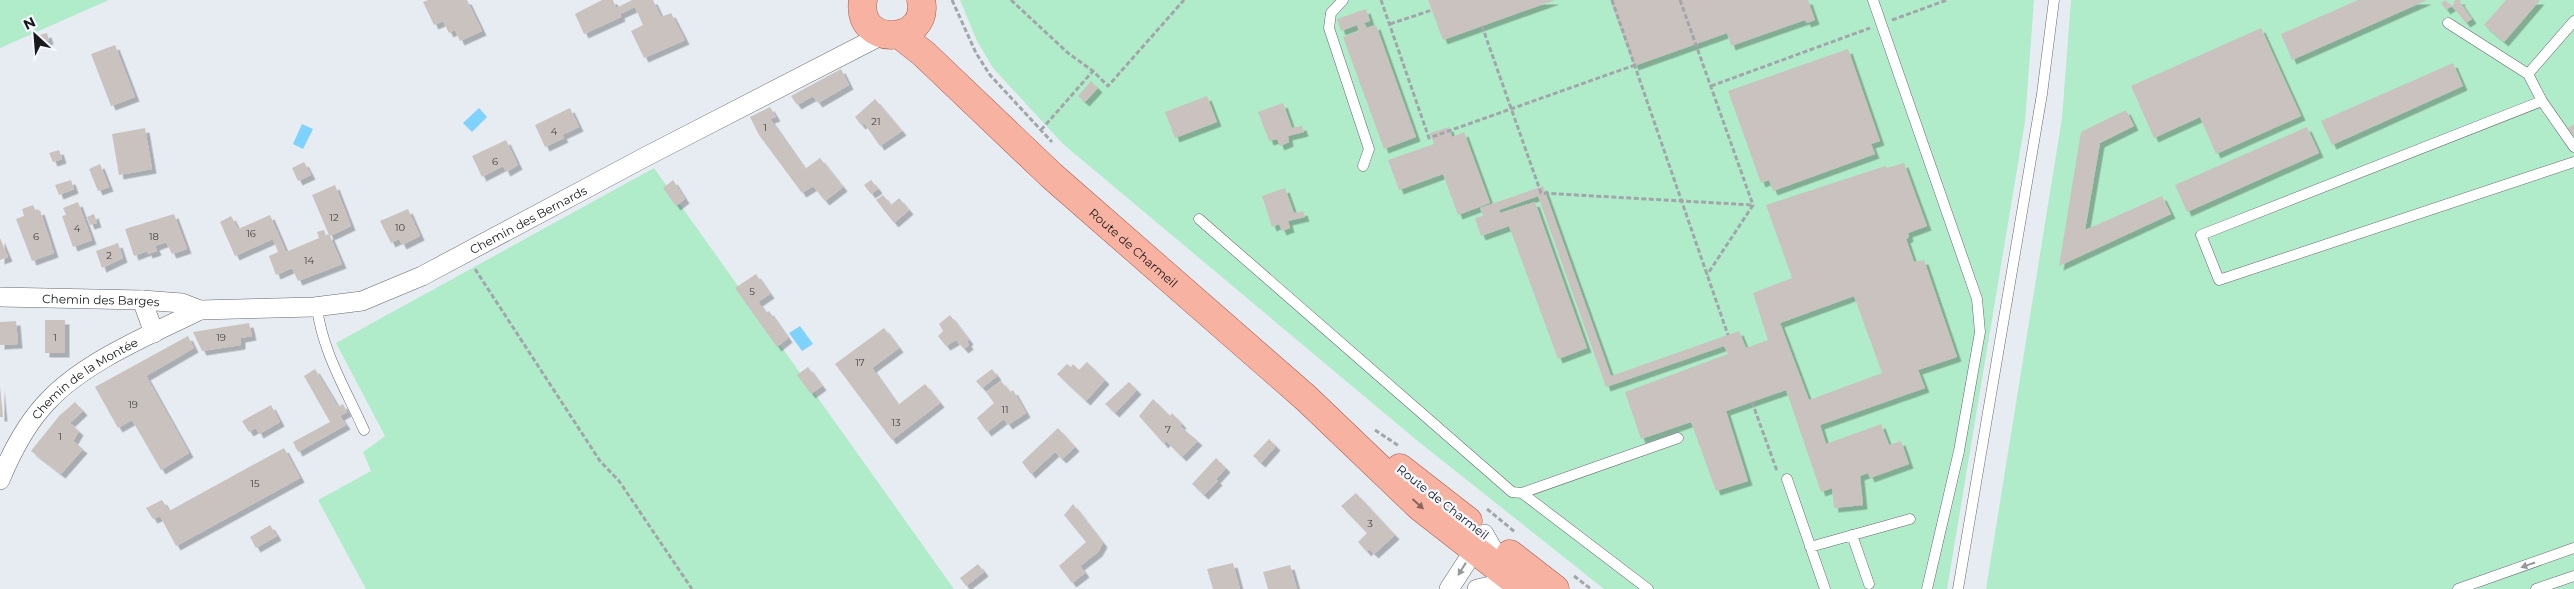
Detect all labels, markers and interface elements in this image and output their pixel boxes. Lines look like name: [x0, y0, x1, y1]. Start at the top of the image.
north arrow: [10, 10, 60, 60]
text: N: [20, 13, 38, 34]
house number: 21: [871, 115, 881, 128]
house number: 1: [763, 121, 767, 134]
house number: 4: [551, 125, 558, 138]
house number: 6: [492, 155, 498, 168]
street label: Chemin des Bernards: [467, 182, 589, 257]
street label: Route de Charmeil: [1086, 205, 1181, 290]
house number: 12: [329, 211, 339, 224]
house number: 10: [395, 221, 405, 234]
house number: 4: [74, 222, 81, 235]
house number: 16: [246, 227, 256, 240]
house number: 6: [33, 230, 39, 243]
house number: 18: [149, 230, 159, 243]
house number: 2: [106, 249, 112, 262]
house number: 14: [304, 254, 314, 267]
house number: 5: [749, 285, 755, 298]
street label: Chemin des Barges: [42, 290, 160, 309]
house number: 1: [53, 331, 57, 344]
house number: 19: [216, 331, 226, 344]
street label: Chemin de la Montée: [28, 334, 140, 422]
house number: 17: [855, 356, 865, 369]
house number: 19: [128, 398, 138, 411]
house number: 11: [1001, 403, 1009, 416]
house number: 13: [891, 416, 901, 429]
house number: 7: [1165, 423, 1171, 436]
house number: 1: [58, 430, 62, 443]
street label: Route de Charmeil: [1394, 461, 1492, 543]
house number: 15: [250, 477, 260, 490]
one-way arrow: [1411, 498, 1423, 510]
house number: 3: [1367, 517, 1373, 530]
one-way arrow: [2520, 561, 2535, 569]
one-way arrow: [1457, 562, 1467, 575]

